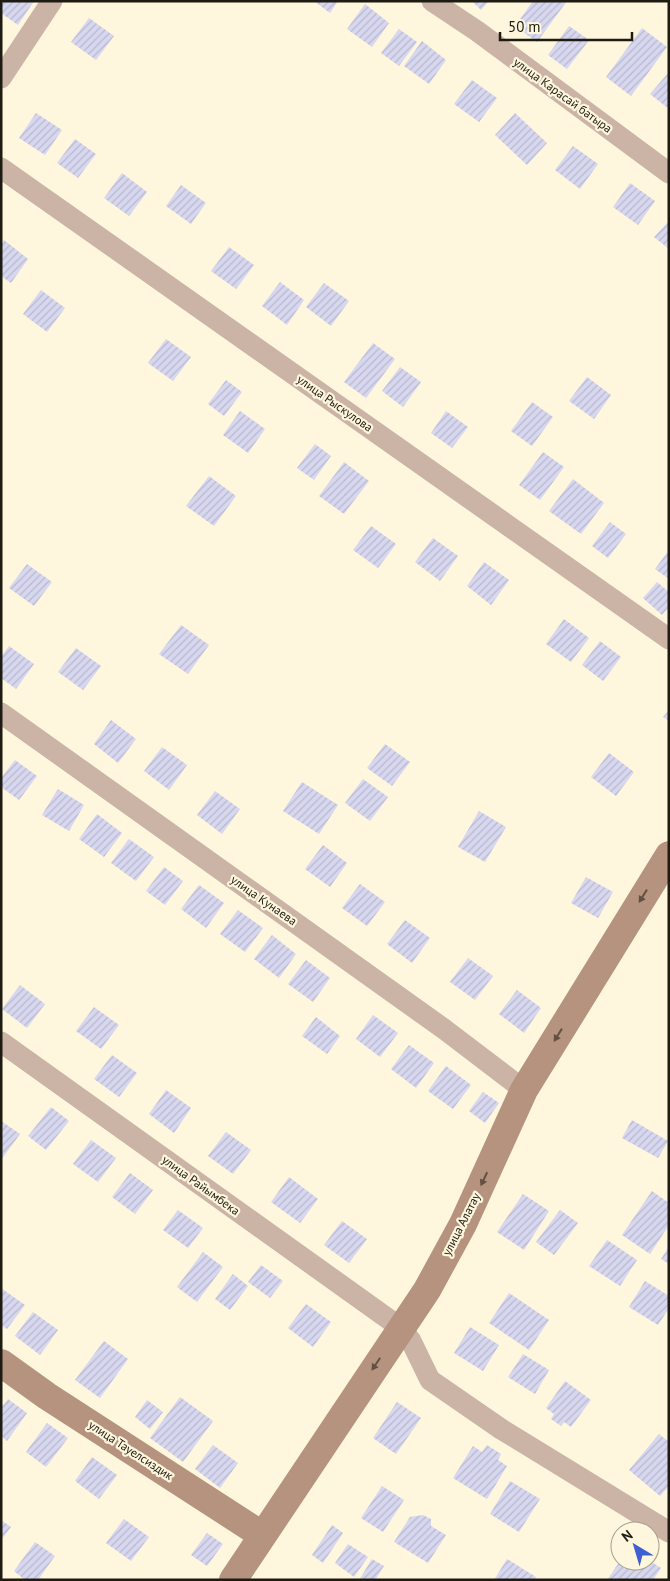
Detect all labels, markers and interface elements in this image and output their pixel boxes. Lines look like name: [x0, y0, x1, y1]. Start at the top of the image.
scale bar: [500, 10, 632, 42]
text: 50 m: [508, 17, 541, 36]
street label: улица Карасай батыра: [511, 54, 615, 136]
street label: улица Рыскулова: [294, 371, 376, 435]
street label: улица Кунаева: [228, 872, 300, 928]
one-way arrow: [639, 890, 648, 903]
one-way arrow: [554, 1028, 563, 1041]
street label: улица Райымбека: [159, 1152, 243, 1218]
one-way arrow: [479, 1172, 487, 1186]
street label: улица Алатау: [439, 1190, 483, 1258]
one-way arrow: [371, 1358, 381, 1371]
street label: улица Тауелсиздик: [86, 1417, 176, 1483]
north arrow: [610, 1521, 660, 1571]
text: N: [618, 1526, 636, 1546]

